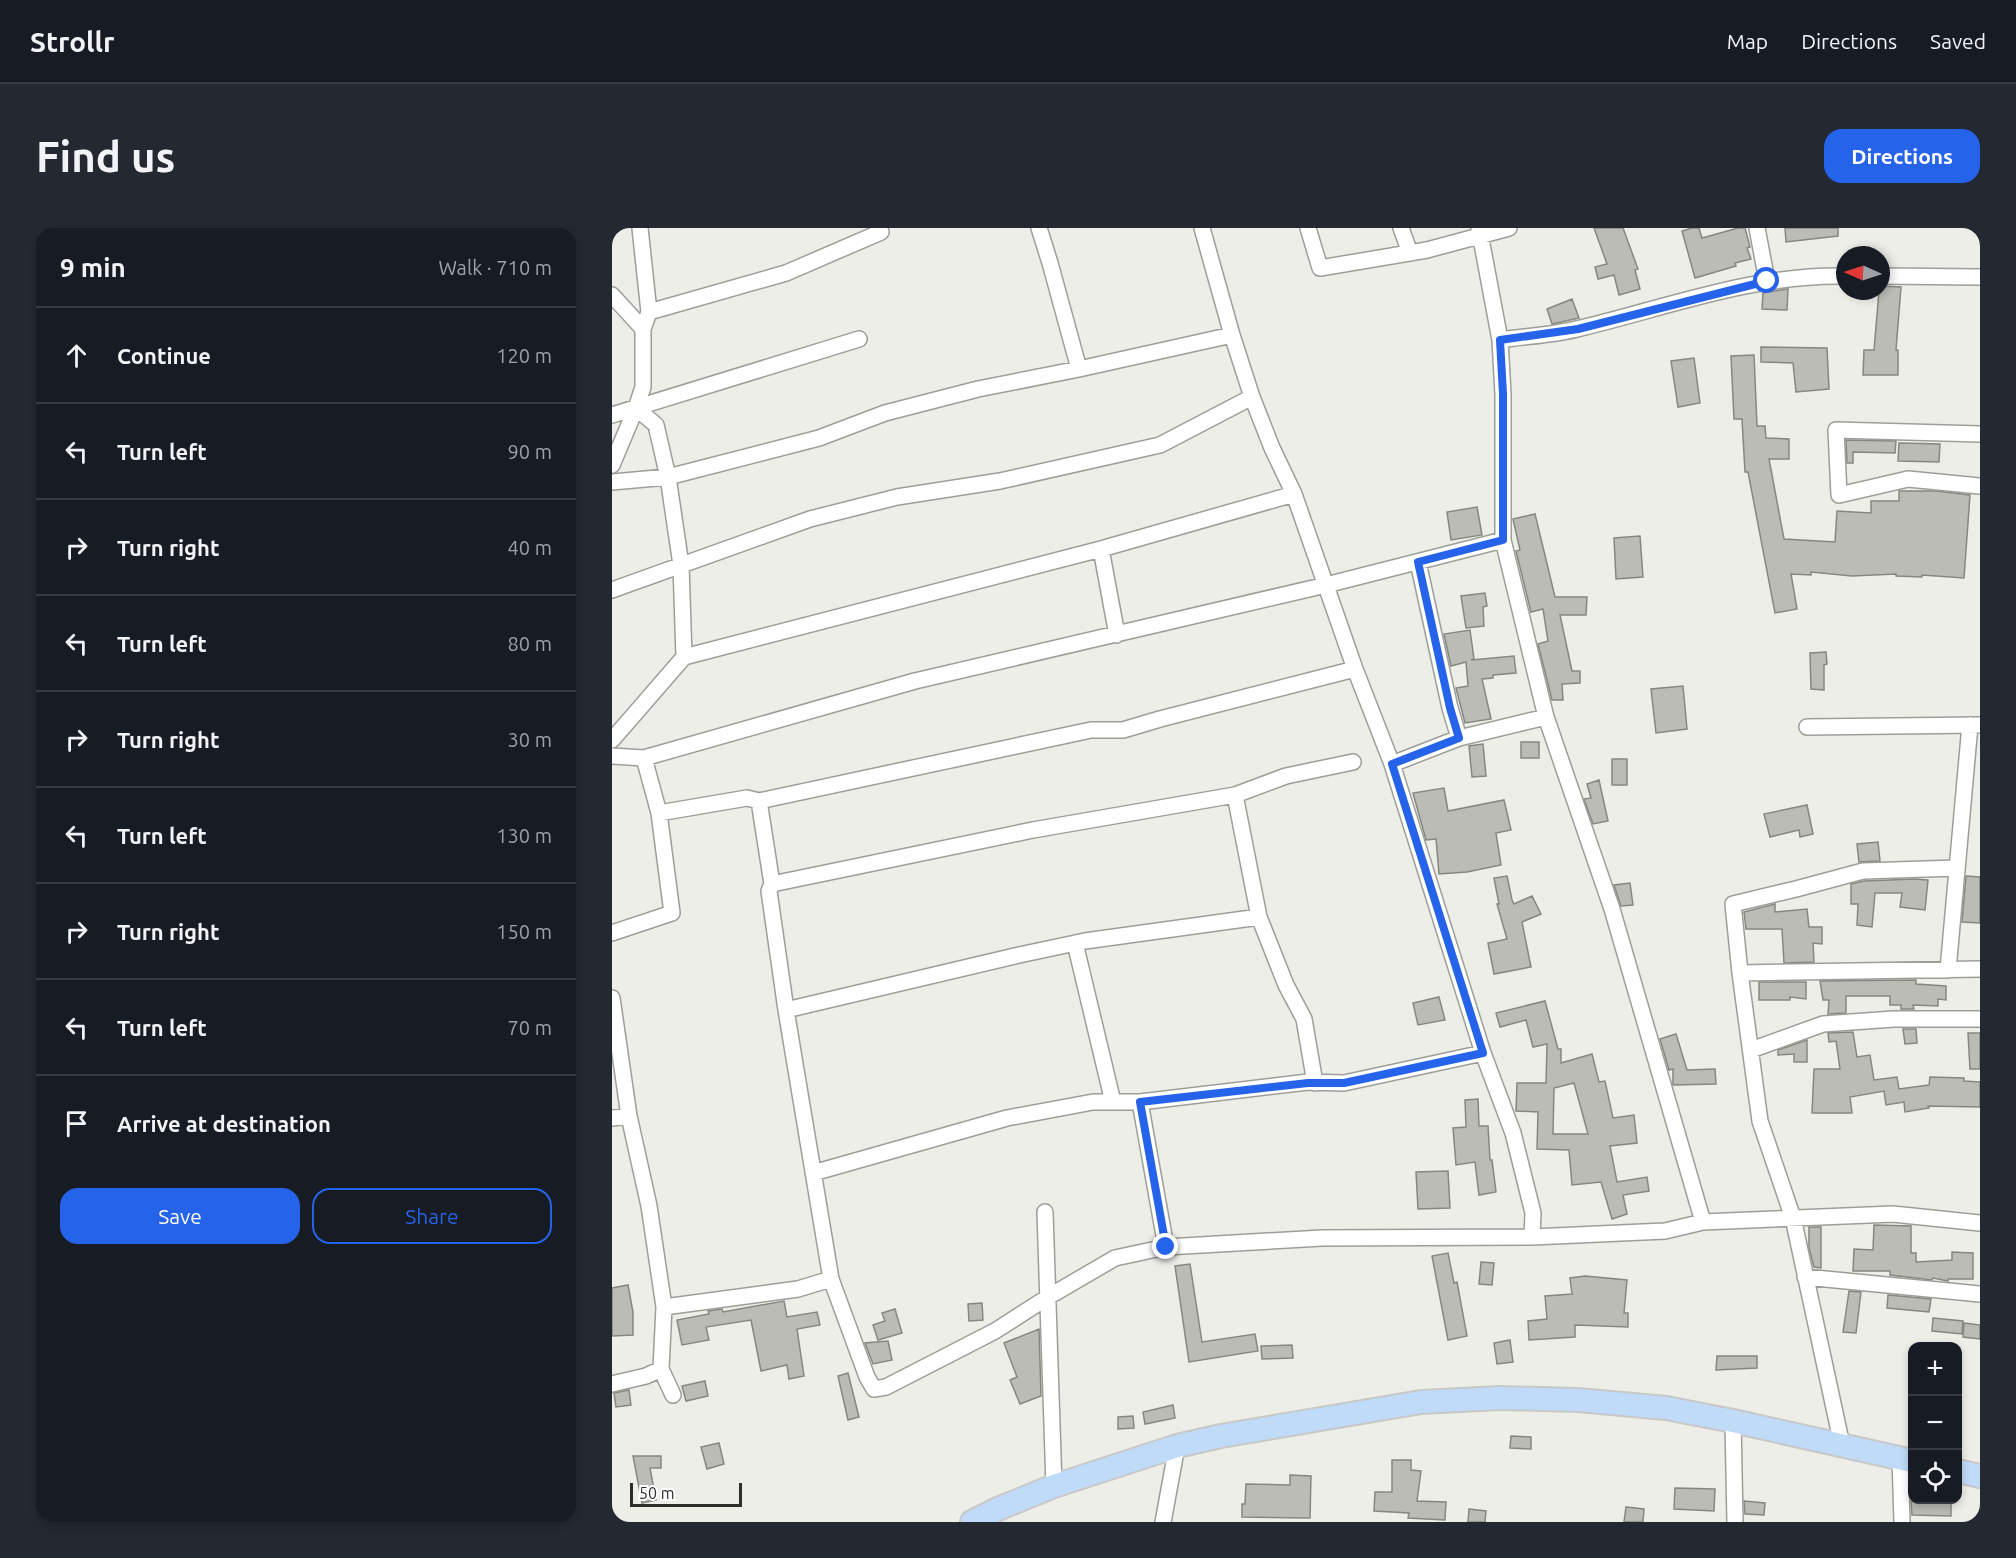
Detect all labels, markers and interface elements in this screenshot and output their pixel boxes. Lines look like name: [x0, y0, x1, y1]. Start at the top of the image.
text: Strollr: [30, 26, 115, 57]
text: Map: [1727, 29, 1768, 53]
text: Directions: [1801, 29, 1897, 53]
text: Saved: [1930, 29, 1986, 53]
button: Directions: [1824, 129, 1980, 183]
text: Find us: [36, 133, 175, 180]
north arrow: [1836, 246, 1890, 300]
text: 9 min: [60, 253, 126, 282]
text: Walk · 710 m: [439, 256, 552, 279]
route start: [1753, 267, 1779, 293]
icon: ahead: [60, 339, 93, 372]
text: Continue: [117, 343, 211, 368]
text: 120 m: [496, 344, 552, 367]
icon: left: [60, 435, 93, 468]
text: Turn left: [117, 439, 207, 464]
text: 90 m: [508, 440, 552, 463]
icon: right: [60, 531, 93, 564]
text: Turn right: [117, 535, 219, 560]
text: 40 m: [508, 536, 552, 559]
icon: left: [60, 627, 93, 660]
text: Turn left: [117, 631, 207, 656]
text: 80 m: [508, 632, 552, 655]
icon: right: [60, 723, 93, 756]
text: Turn right: [117, 727, 219, 752]
text: 30 m: [508, 728, 552, 751]
icon: left: [60, 819, 93, 852]
text: Turn left: [117, 823, 207, 848]
text: 130 m: [496, 824, 552, 847]
icon: right: [60, 915, 93, 948]
text: Turn right: [117, 919, 219, 944]
text: 150 m: [496, 920, 552, 943]
icon: left: [60, 1011, 93, 1044]
text: Turn left: [117, 1015, 207, 1040]
text: 70 m: [508, 1016, 552, 1039]
icon: arrive: [60, 1107, 93, 1140]
text: Arrive at destination: [117, 1111, 331, 1136]
button: Save: [60, 1188, 300, 1244]
button: Share: [312, 1188, 552, 1244]
route end: [1152, 1233, 1178, 1259]
map controls: [1908, 1342, 1962, 1504]
button: +: [1908, 1342, 1962, 1396]
button: −: [1908, 1396, 1962, 1450]
button: locate: [1908, 1450, 1962, 1504]
scale bar: [630, 1480, 742, 1508]
text: 50 m: [639, 1484, 675, 1502]

